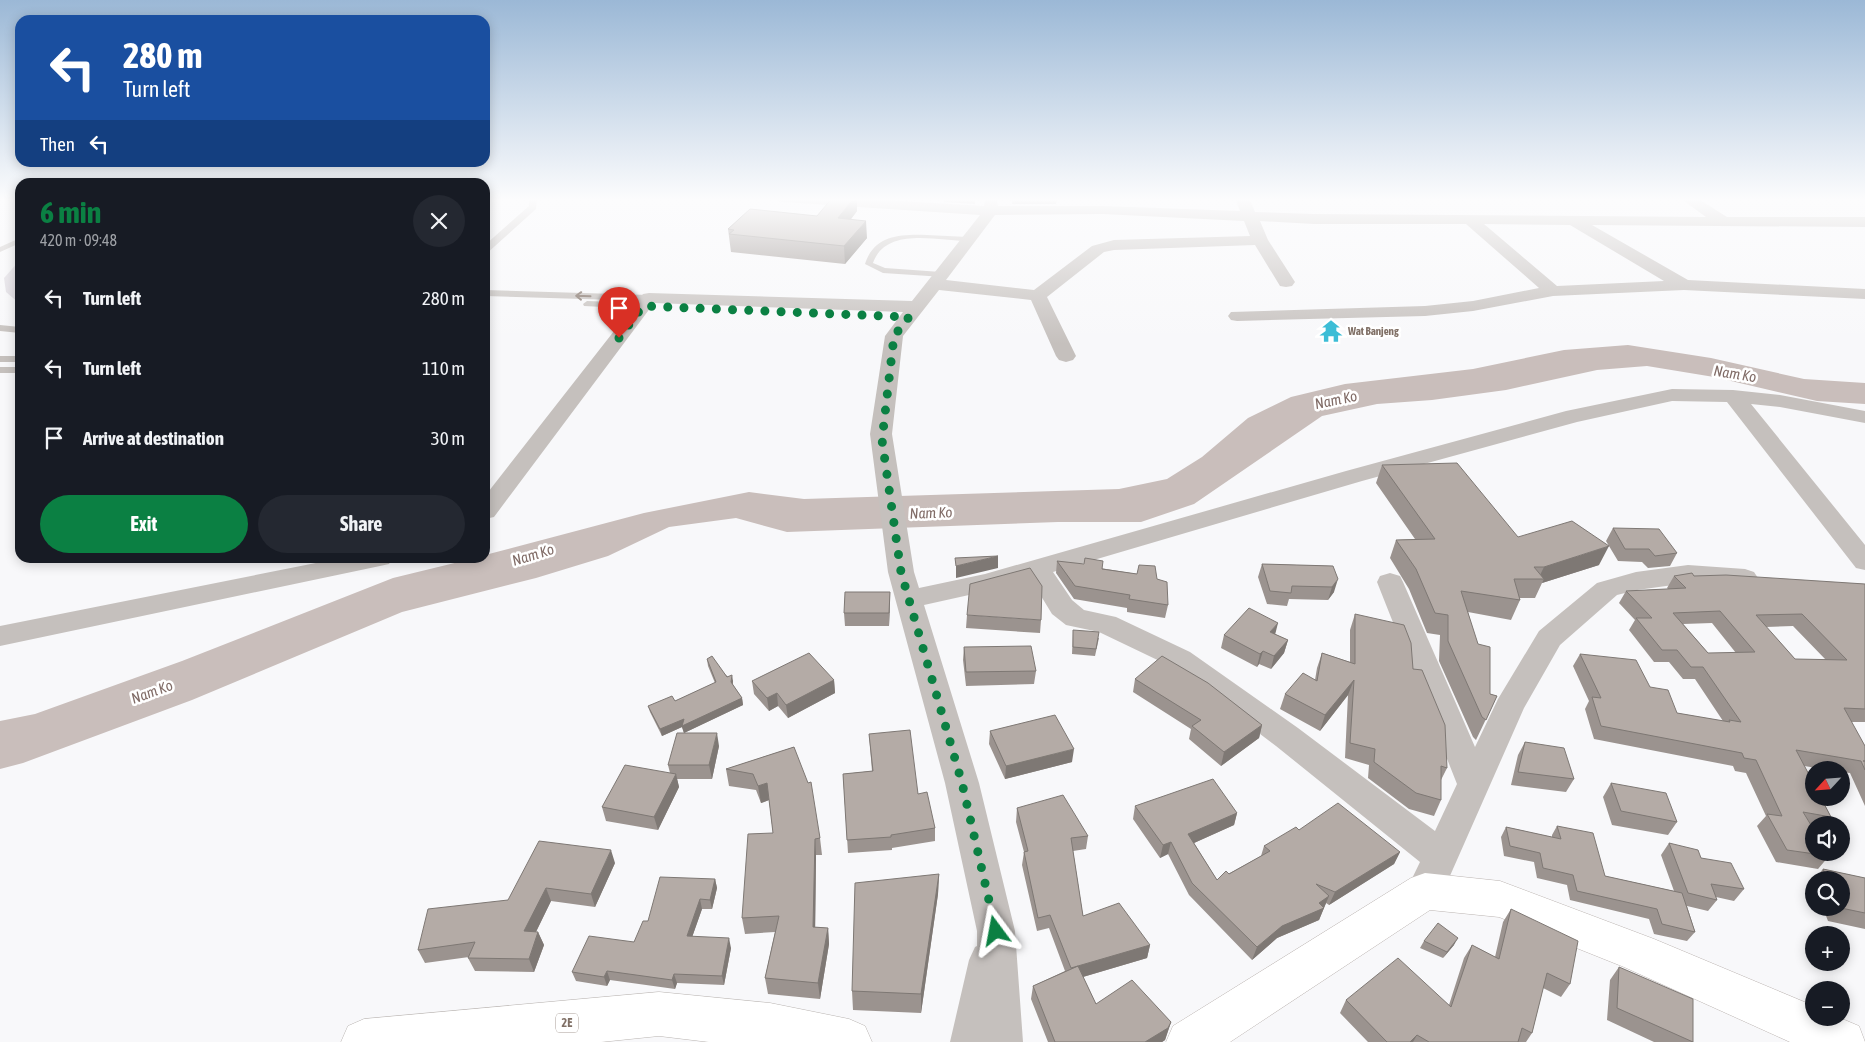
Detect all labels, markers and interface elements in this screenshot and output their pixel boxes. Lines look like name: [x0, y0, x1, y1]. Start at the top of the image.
icon: left: [40, 35, 105, 100]
text: 280 m: [123, 35, 202, 75]
text: Turn left: [123, 76, 190, 102]
icon: left: [85, 130, 113, 158]
text: Then: [40, 133, 75, 155]
text: 6 min: [40, 195, 101, 229]
button: close: [413, 195, 465, 247]
text: 420 m · 09:48: [40, 231, 117, 249]
icon: left: [40, 284, 68, 312]
text: Turn left: [83, 287, 141, 309]
text: 280 m: [422, 287, 465, 309]
pin: [598, 287, 640, 338]
one-way arrow: [575, 291, 591, 300]
icon: arrive: [605, 294, 633, 322]
temple icon: Wat Banjeng: [1318, 318, 1344, 344]
place label: Wat Banjeng: [1347, 325, 1399, 337]
icon: left: [40, 354, 68, 382]
text: Turn left: [83, 357, 141, 379]
text: 110 m: [422, 357, 465, 379]
water label: Nam Ko: [1713, 362, 1758, 385]
water label: Nam Ko: [1313, 387, 1359, 412]
icon: arrive: [40, 424, 68, 452]
text: Arrive at destination: [83, 427, 224, 449]
text: 30 m: [431, 427, 465, 449]
button: Exit: [40, 495, 248, 553]
button: Share: [258, 495, 465, 553]
water label: Nam Ko: [909, 503, 953, 522]
water label: Nam Ko: [510, 540, 556, 569]
water label: Nam Ko: [129, 676, 175, 707]
north arrow: [1805, 761, 1850, 806]
map controls: [1805, 761, 1850, 1026]
button: sound: [1805, 816, 1850, 861]
button: search: [1805, 871, 1850, 916]
position arrow: [969, 904, 1021, 956]
button: +: [1805, 926, 1850, 971]
button: −: [1805, 981, 1850, 1026]
road number: 2E: [556, 1014, 578, 1032]

